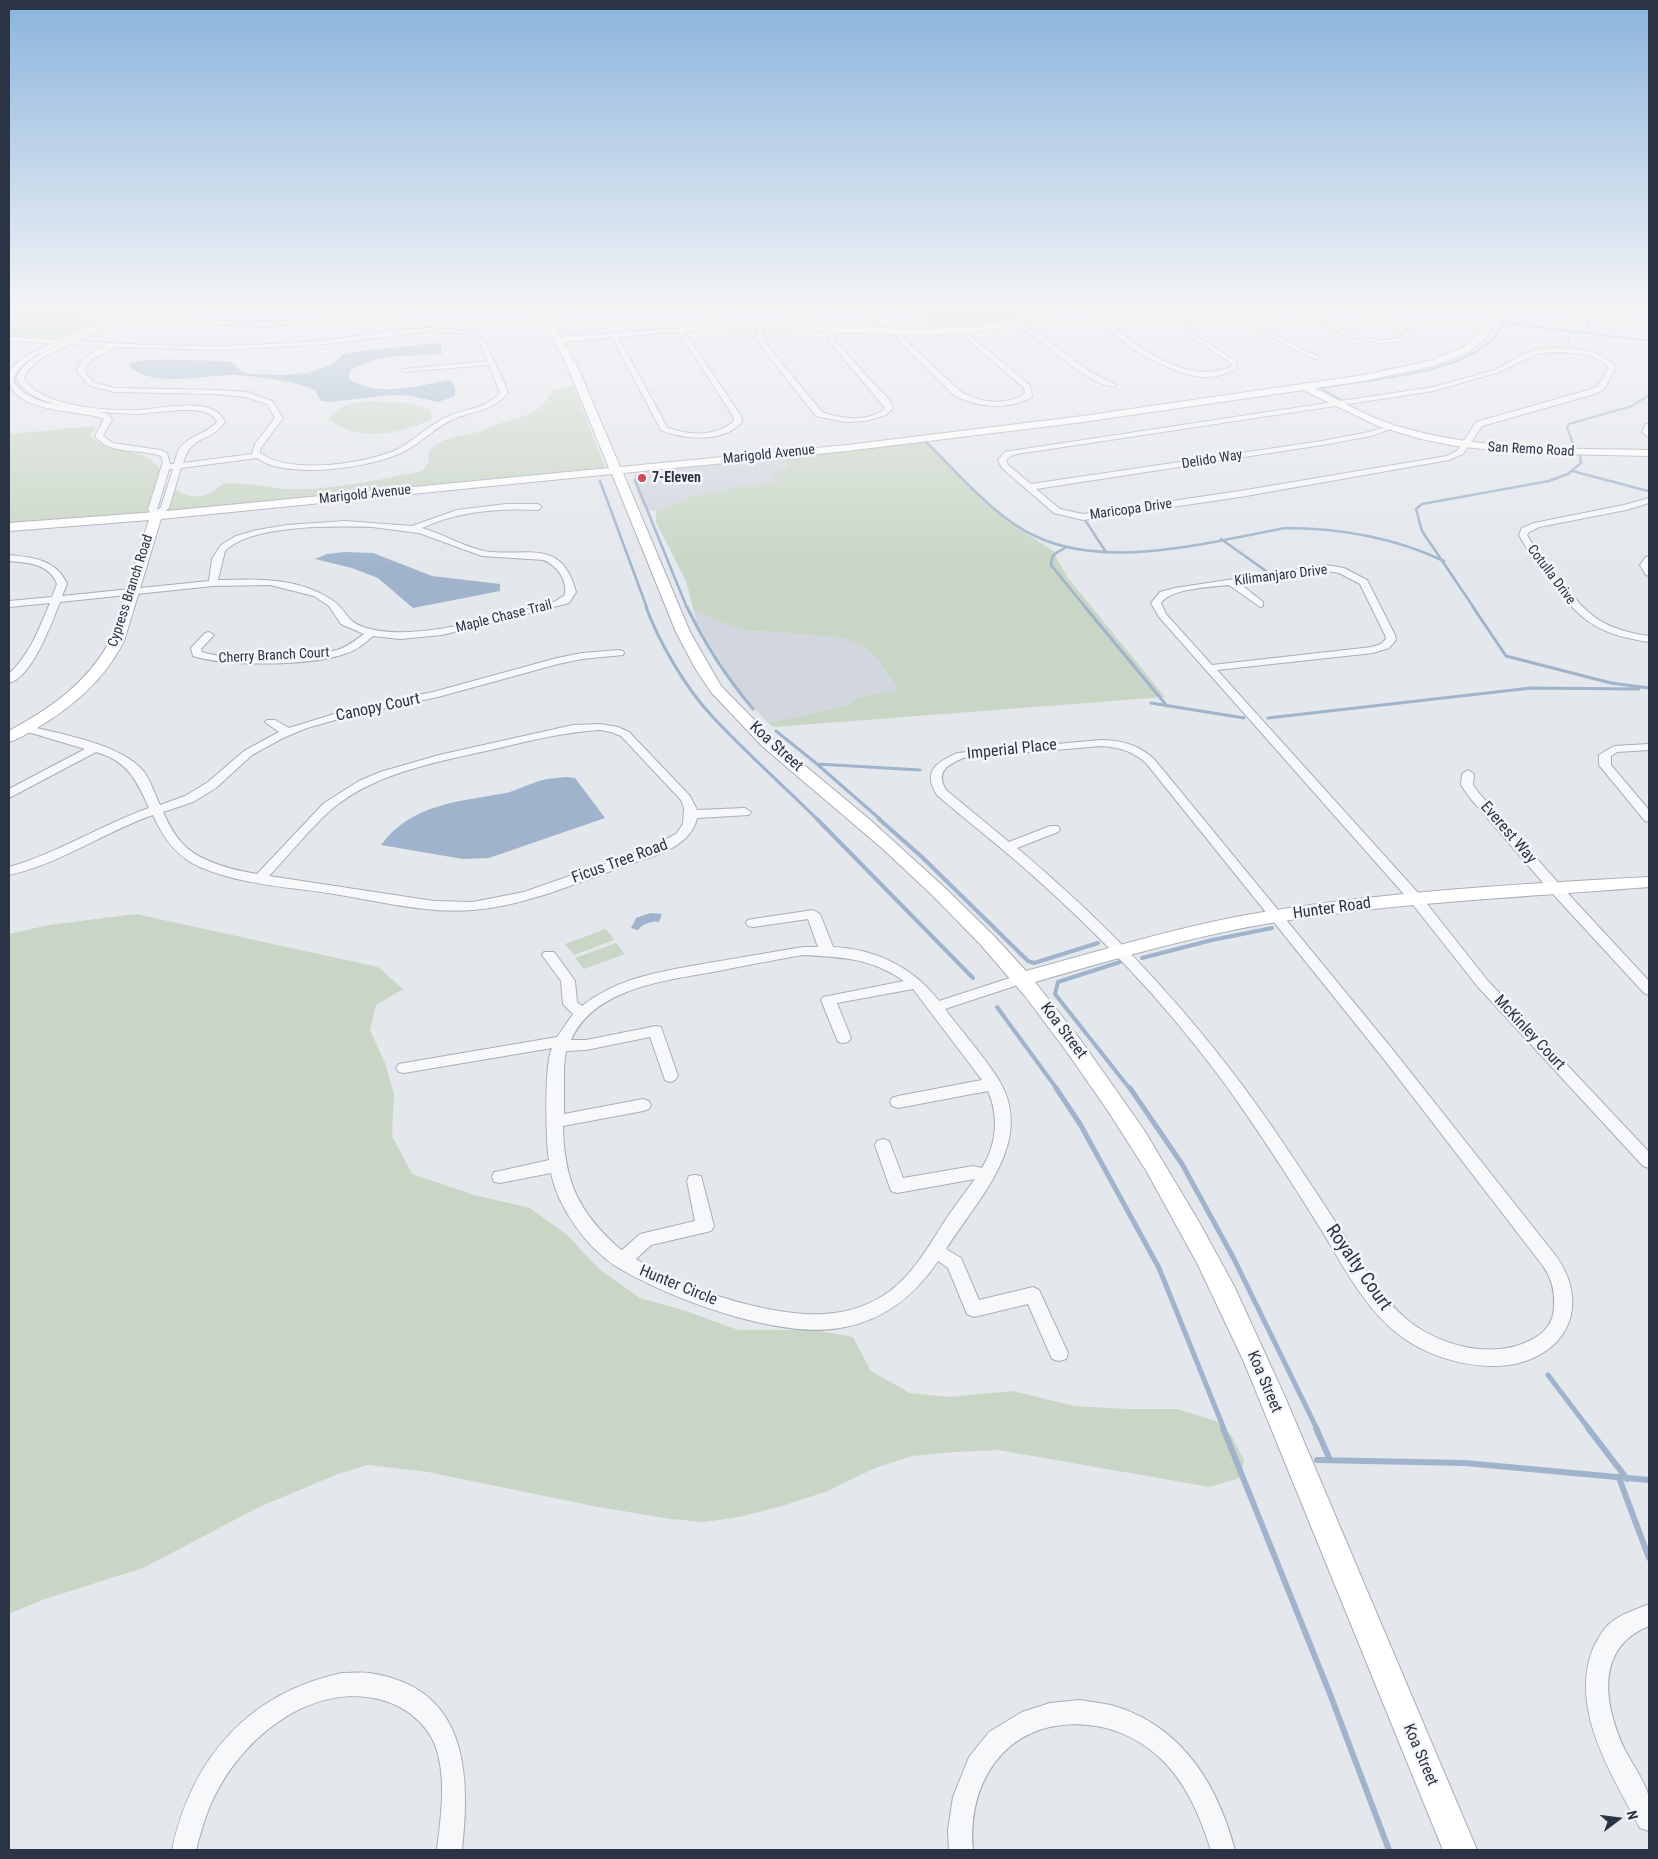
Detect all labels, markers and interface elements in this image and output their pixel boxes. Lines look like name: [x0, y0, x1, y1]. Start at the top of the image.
street label: San Remo Road: [1487, 439, 1575, 461]
street label: Marigold Avenue: [722, 442, 816, 468]
street label: Delido Way: [1181, 447, 1243, 473]
place label: 7-Eleven: [652, 470, 701, 486]
marker: 7-Eleven: [636, 472, 648, 484]
street label: Marigold Avenue: [318, 482, 412, 508]
street label: Maricopa Drive: [1089, 496, 1173, 524]
street label: Cypress Branch Road: [105, 533, 157, 649]
street label: Cotulla Drive: [1523, 542, 1579, 608]
street label: Kilimanjaro Drive: [1234, 562, 1328, 590]
street label: Maple Chase Trail: [454, 597, 554, 637]
street label: Cherry Branch Court: [218, 645, 330, 667]
street label: Canopy Court: [334, 690, 422, 726]
street label: Koa Street: [745, 718, 807, 776]
street label: Imperial Place: [966, 736, 1058, 764]
street label: Everest Way: [1476, 798, 1540, 868]
street label: Ficus Tree Road: [569, 836, 671, 888]
street label: Hunter Road: [1292, 894, 1372, 924]
street label: McKinley Court: [1489, 991, 1569, 1075]
street label: Koa Street: [1036, 999, 1090, 1063]
street label: Royalty Court: [1320, 1221, 1396, 1315]
street label: Hunter Circle: [636, 1262, 720, 1310]
street label: Koa Street: [1242, 1348, 1286, 1416]
street label: Koa Street: [1398, 1721, 1442, 1789]
north arrow: [1593, 1794, 1643, 1844]
text: N: [1624, 1809, 1641, 1821]

